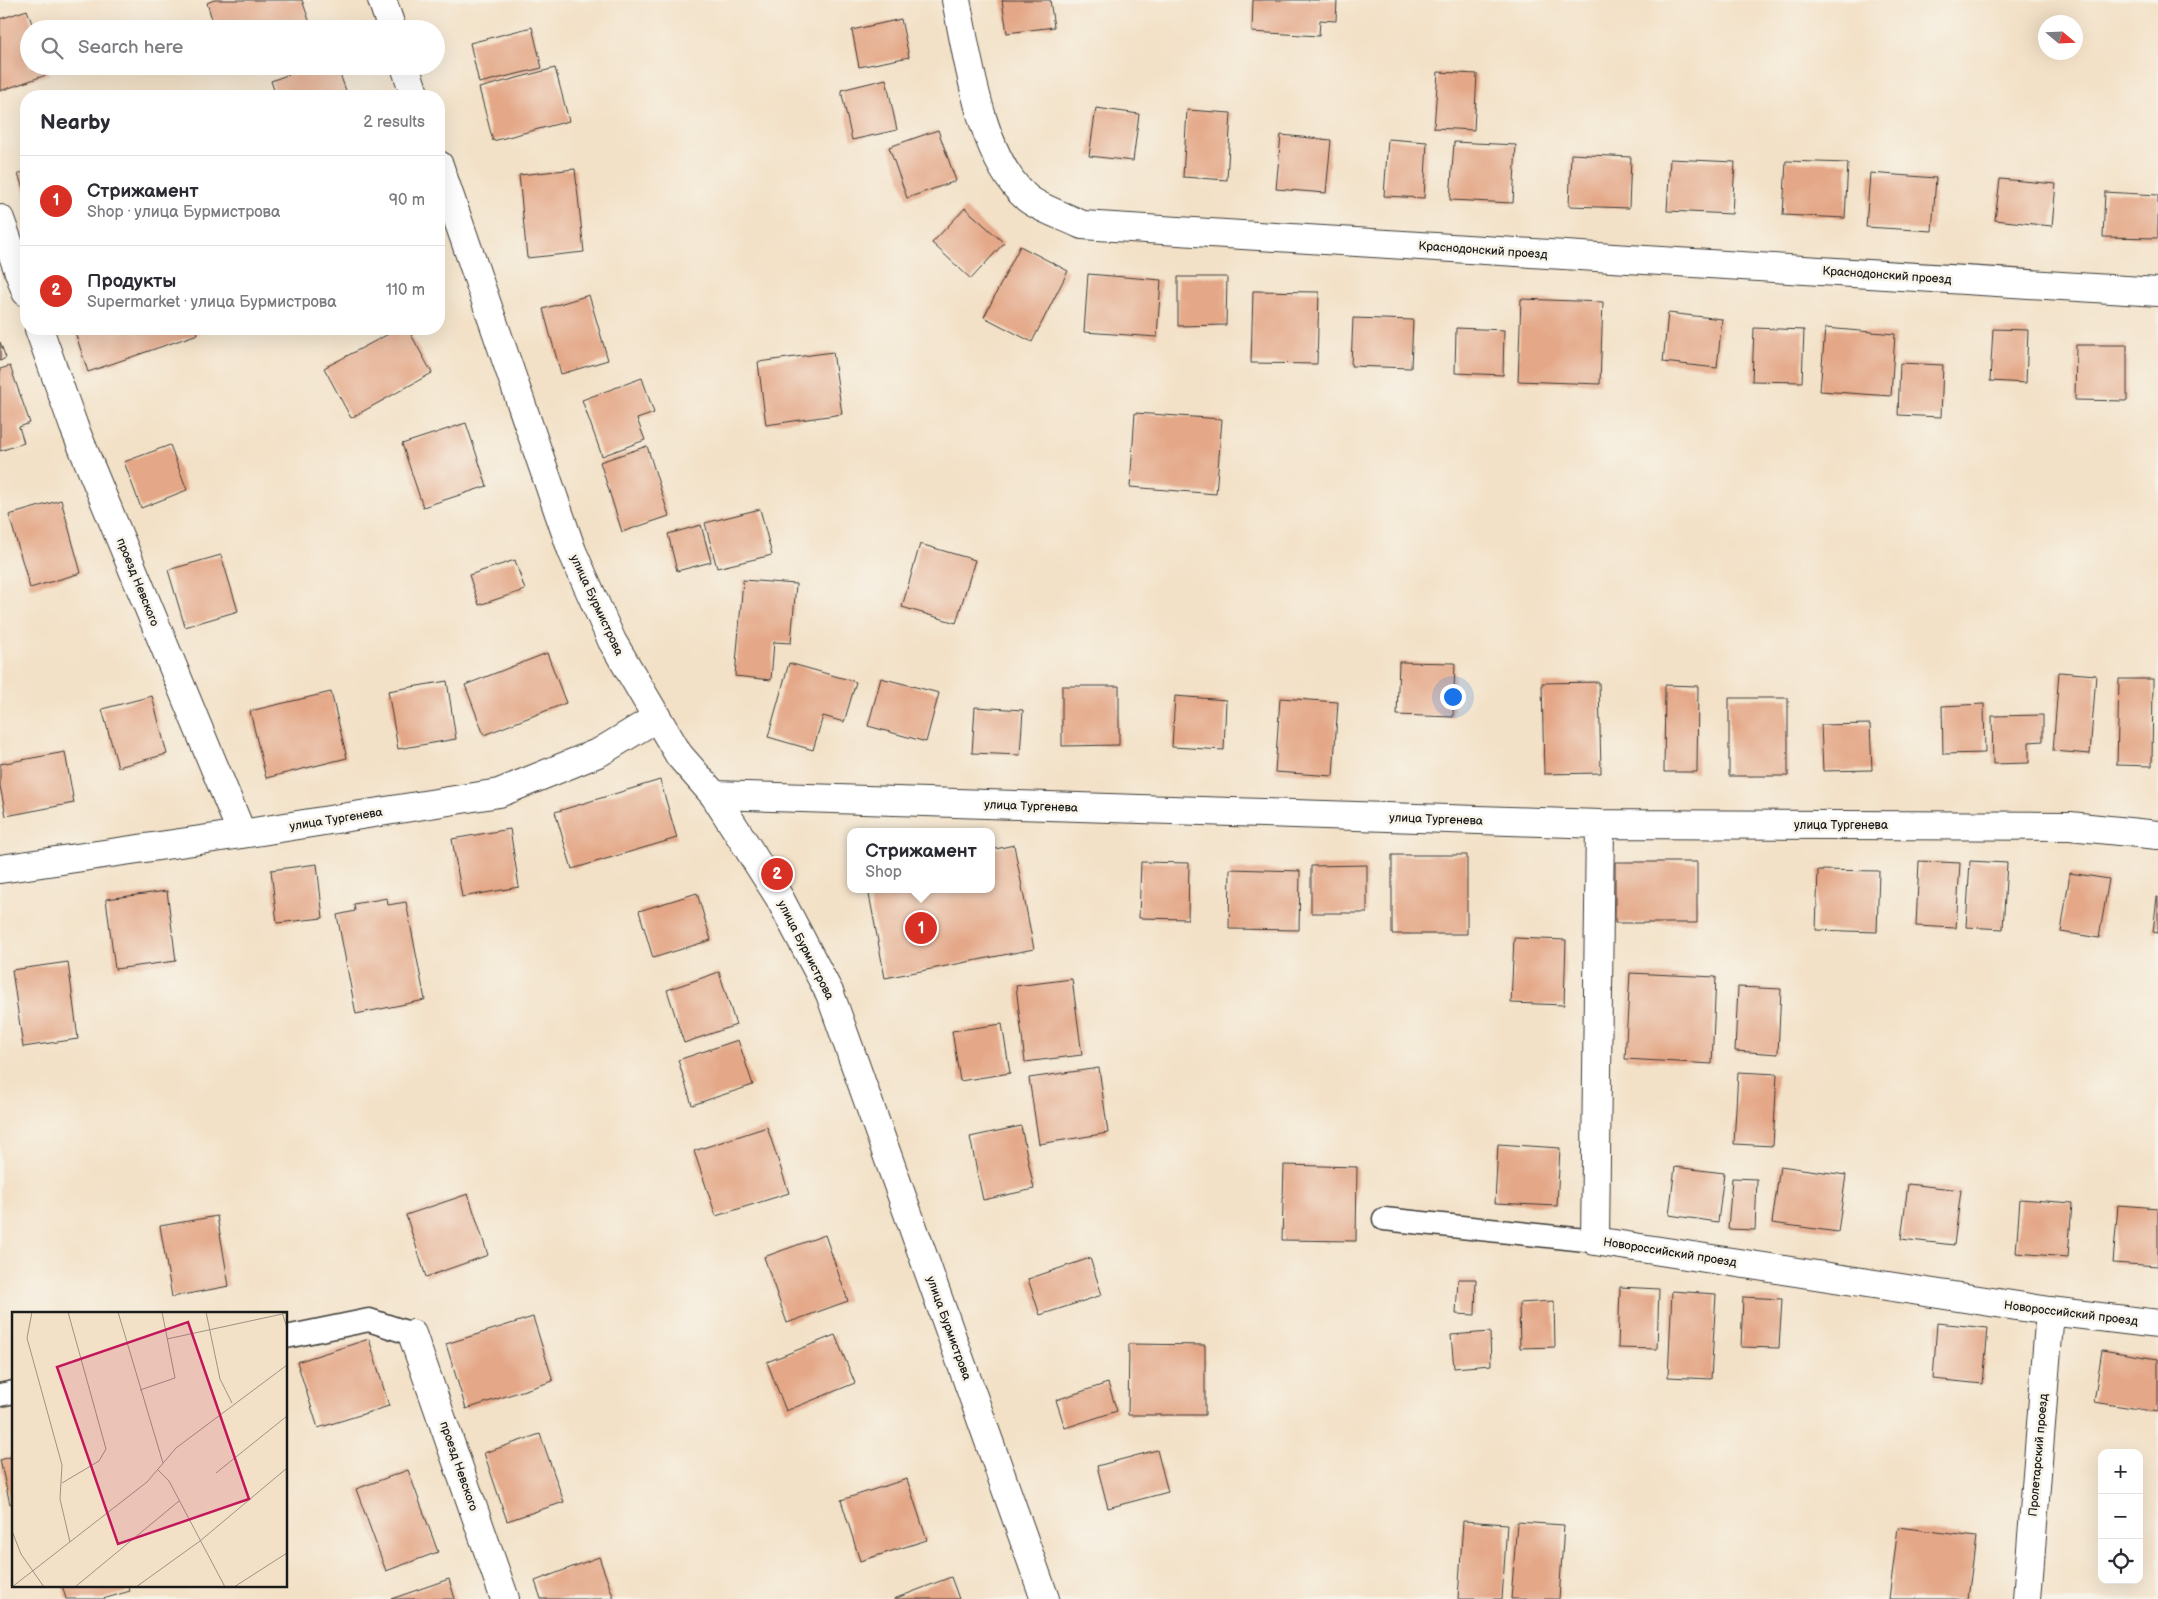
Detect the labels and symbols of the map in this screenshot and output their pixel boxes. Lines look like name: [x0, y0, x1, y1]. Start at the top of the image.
north arrow: [2038, 15, 2083, 60]
street label: Краснодонский проезд: [1418, 239, 1549, 263]
street label: Краснодонский проезд: [1822, 264, 1953, 288]
street label: проезд Невского: [113, 536, 162, 629]
street label: улица Бурмистрова: [567, 552, 626, 658]
your location: [1440, 684, 1466, 710]
street label: улица Тургенева: [984, 797, 1078, 816]
street label: улица Тургенева: [289, 805, 384, 834]
street label: улица Тургенева: [1389, 810, 1483, 829]
street label: улица Тургенева: [1794, 818, 1888, 833]
pin: 2: [761, 855, 793, 893]
street label: улица Бурмистрова: [774, 898, 837, 1002]
pin: 1: [905, 909, 937, 947]
street label: Новороссийский проезд: [1602, 1235, 1738, 1271]
street label: улица Бурмистрова: [923, 1274, 974, 1382]
street label: Новороссийский проезд: [2003, 1298, 2139, 1329]
inset map: [12, 1312, 288, 1586]
street label: Пролетарский проезд: [2026, 1392, 2051, 1517]
street label: проезд Невского: [436, 1419, 481, 1513]

